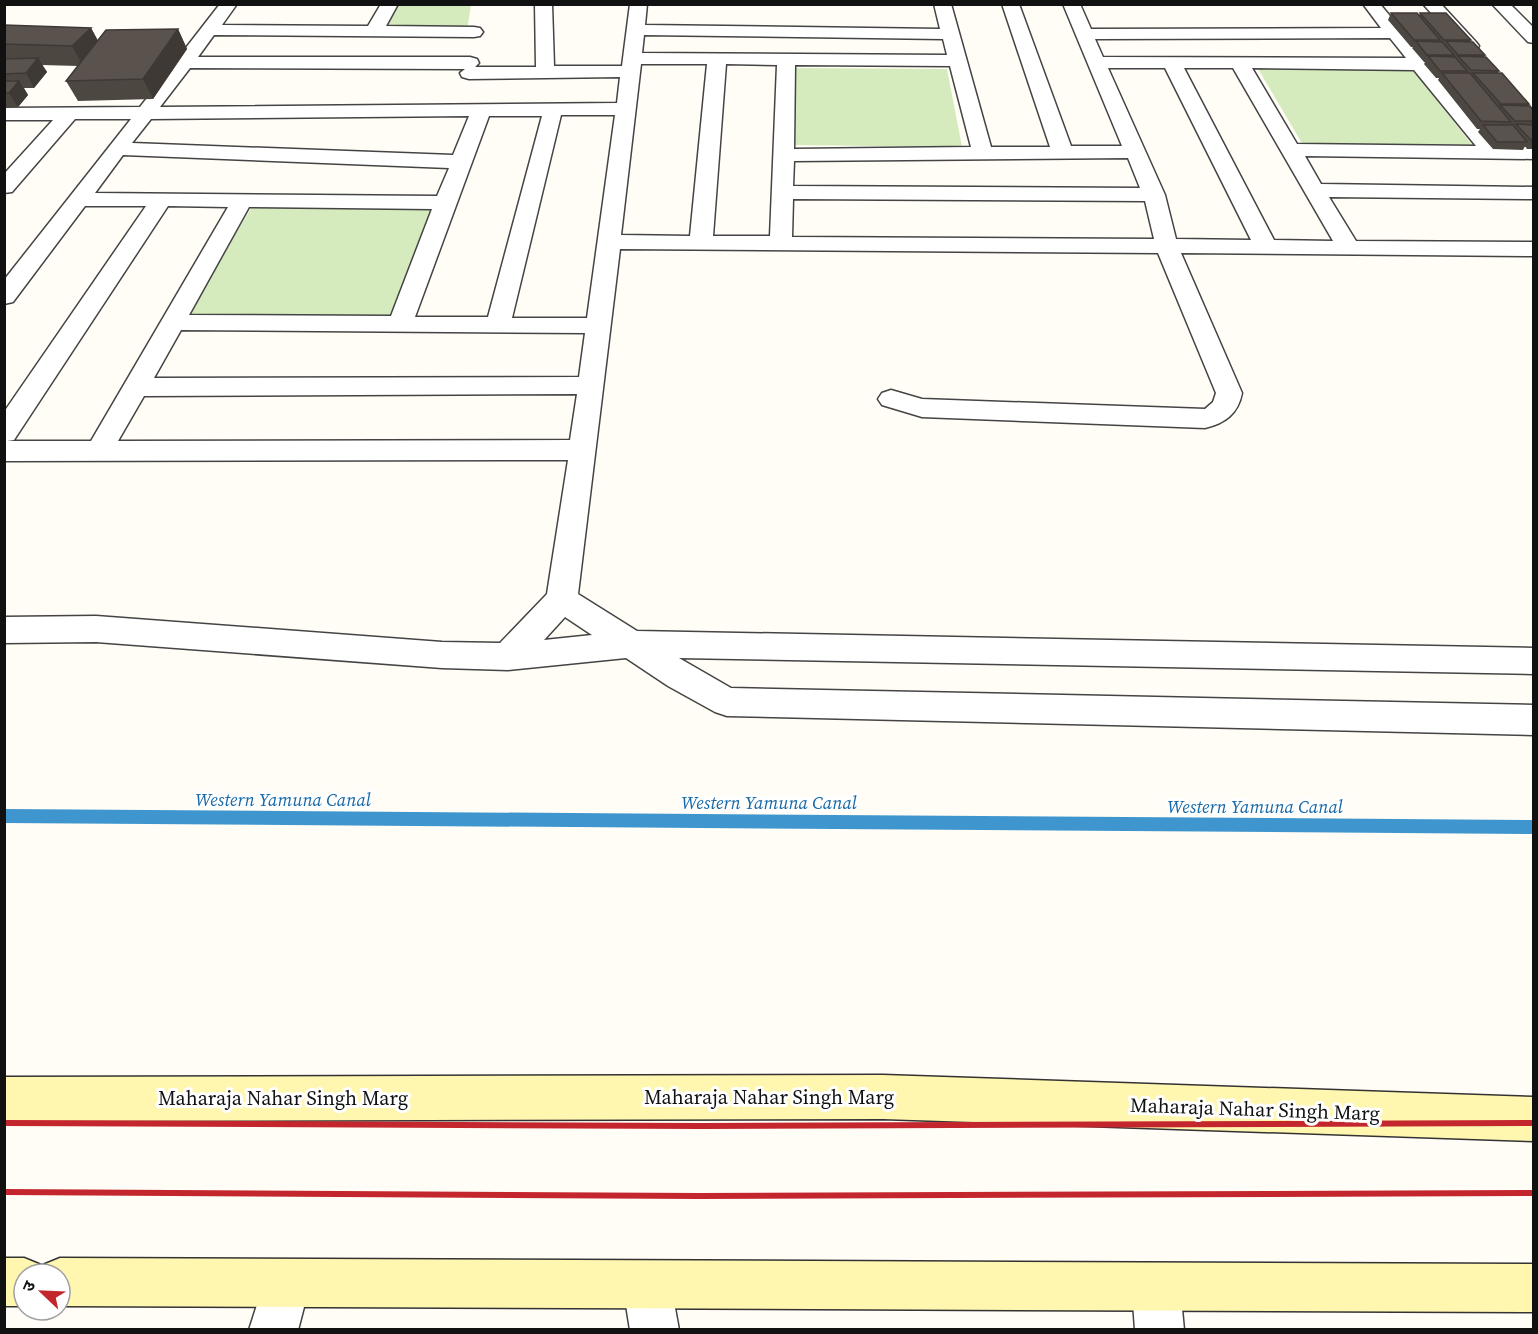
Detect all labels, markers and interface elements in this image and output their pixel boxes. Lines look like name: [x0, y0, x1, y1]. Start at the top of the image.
water label: Western Yamuna Canal: [195, 787, 371, 812]
water label: Western Yamuna Canal: [681, 790, 857, 815]
water label: Western Yamuna Canal: [1167, 794, 1343, 819]
street label: Maharaja Nahar Singh Marg: [644, 1083, 894, 1111]
street label: Maharaja Nahar Singh Marg: [158, 1084, 408, 1112]
street label: Maharaja Nahar Singh Marg: [1130, 1091, 1380, 1127]
north arrow: [12, 1262, 72, 1322]
text: उ: [16, 1277, 40, 1295]

